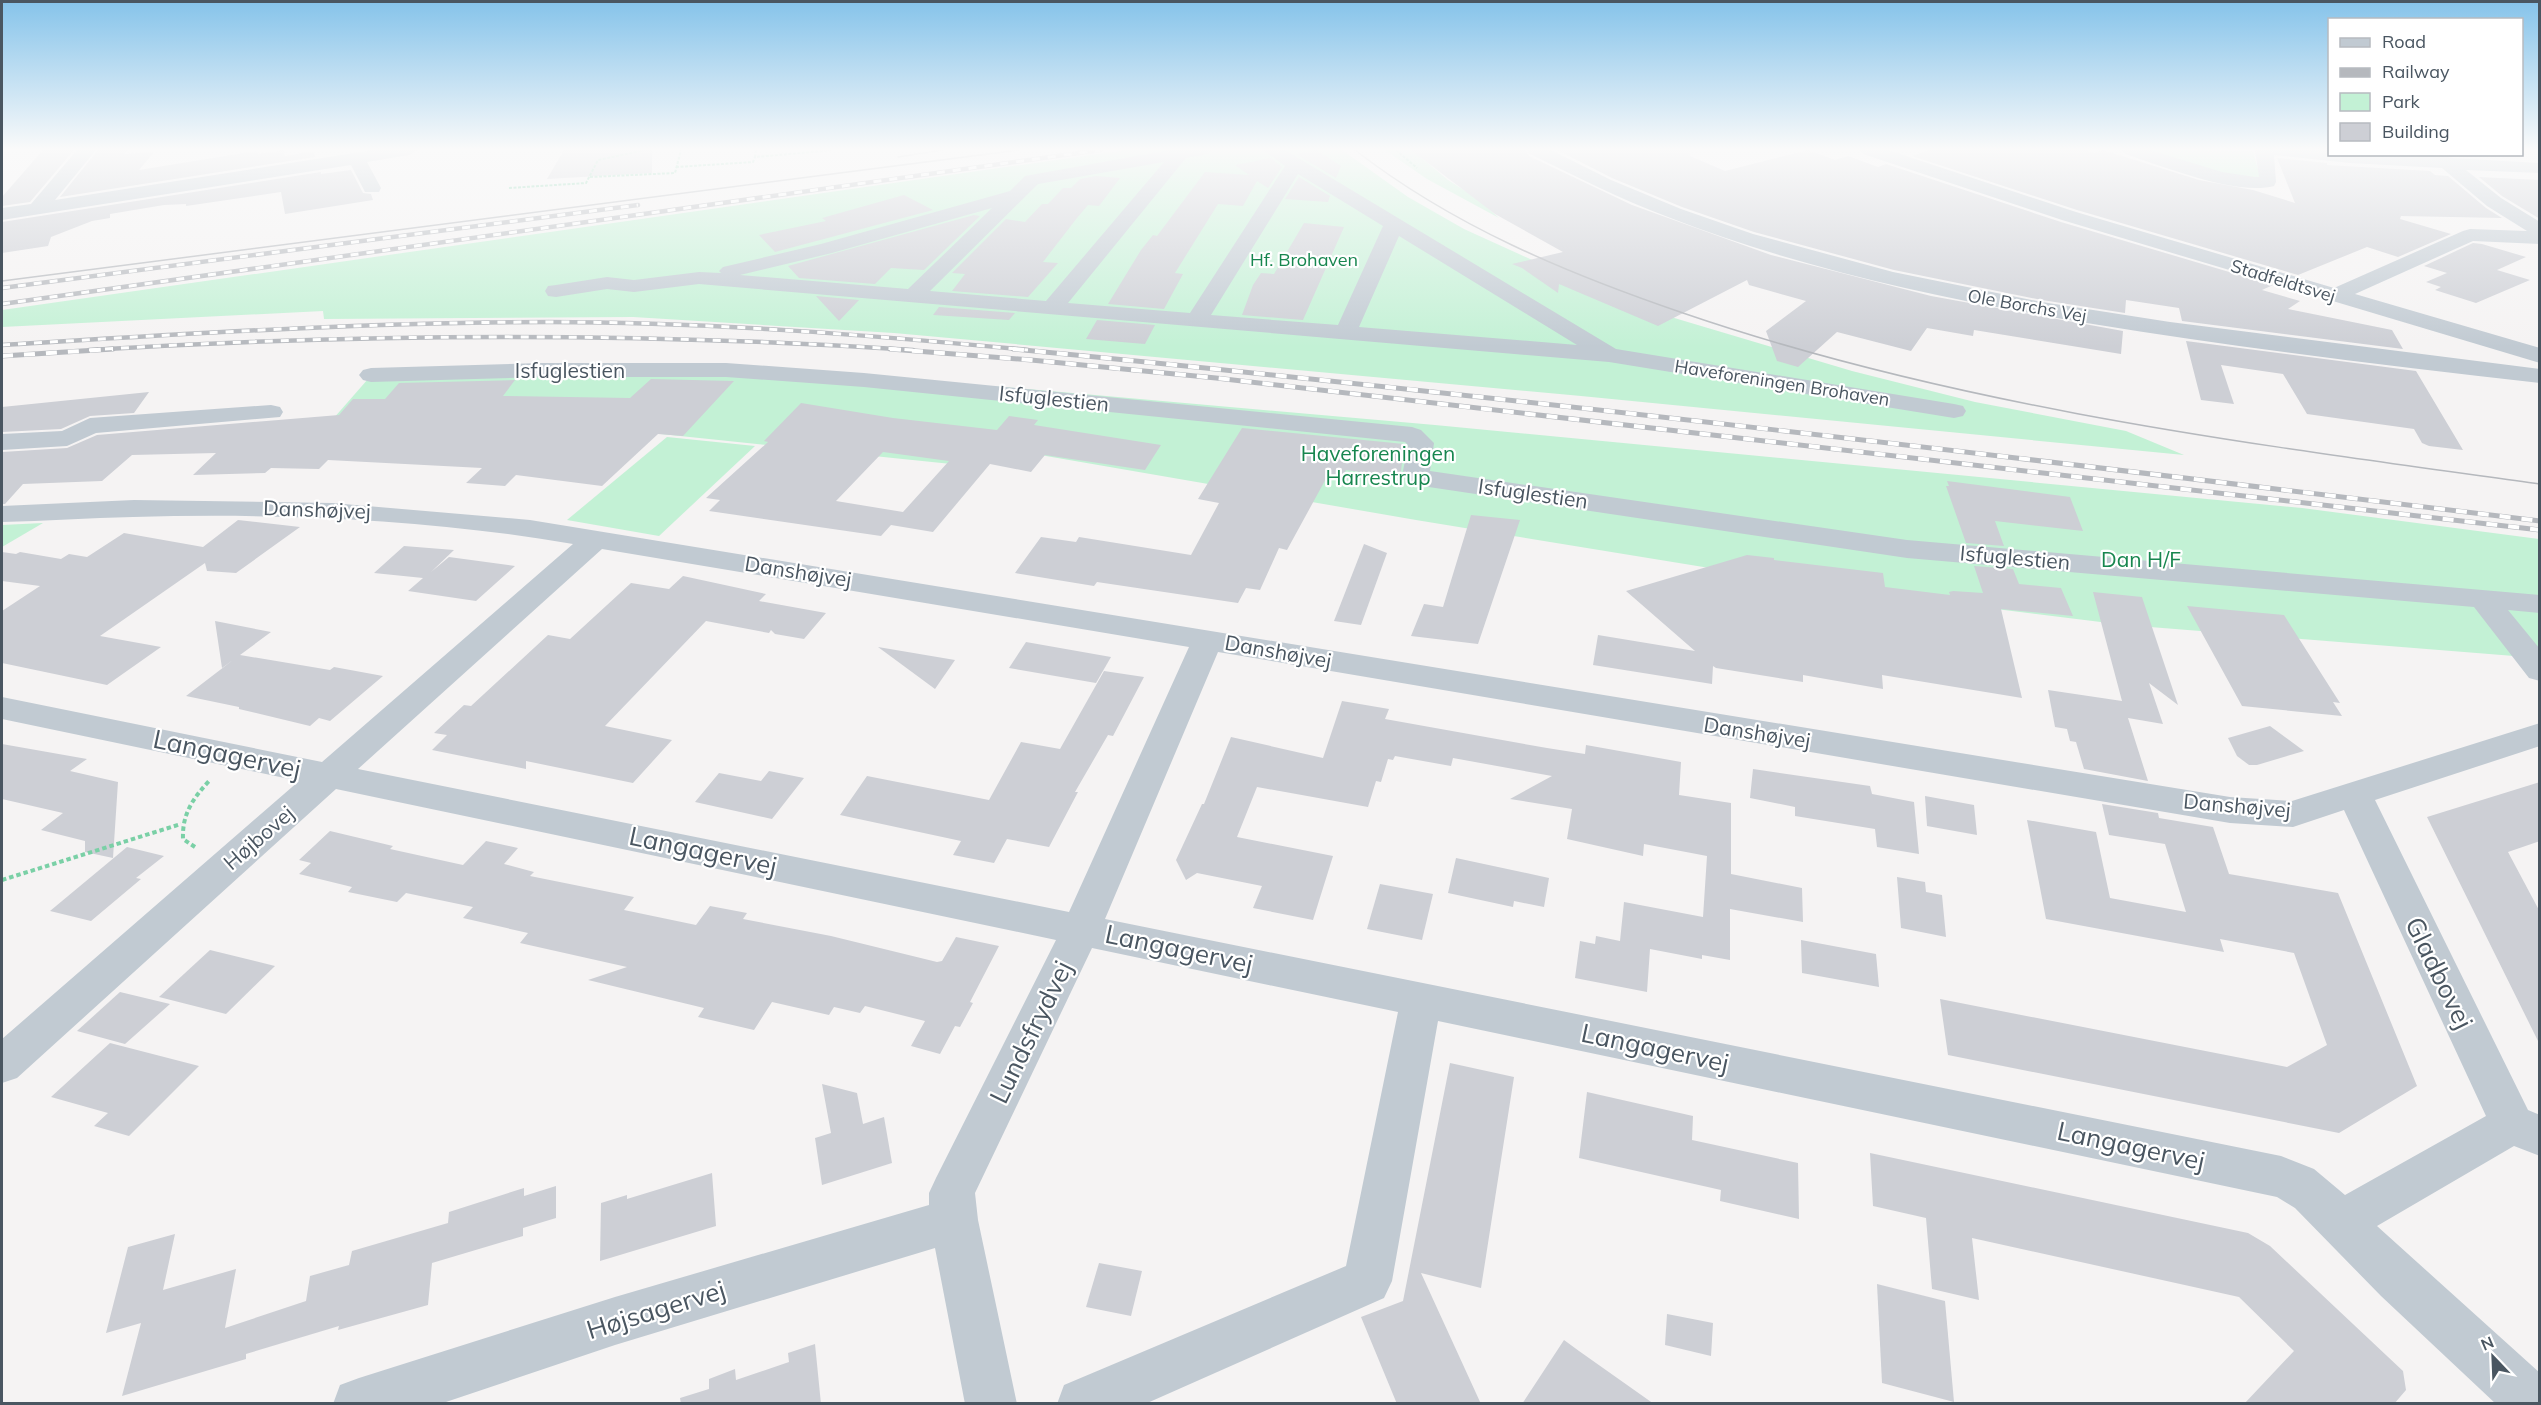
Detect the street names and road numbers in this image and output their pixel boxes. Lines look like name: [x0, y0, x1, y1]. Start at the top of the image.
street label: Stadfeldtsvej: [2228, 254, 2338, 307]
street label: Ole Borchs Vej: [1966, 284, 2088, 327]
street label: Haveforeningen Brohaven: [1673, 354, 1891, 411]
street label: Isfuglestien: [515, 357, 625, 383]
street label: Isfuglestien: [998, 379, 1110, 417]
street label: Isfuglestien: [1477, 472, 1590, 514]
street label: Danshøjvej: [263, 494, 371, 524]
street label: Isfuglestien: [1959, 539, 2071, 575]
street label: Danshøjvej: [743, 550, 853, 592]
street label: Danshøjvej: [1223, 629, 1333, 673]
street label: Danshøjvej: [1702, 711, 1812, 753]
street label: Langagervej: [150, 722, 304, 785]
street label: Danshøjvej: [2182, 787, 2292, 823]
street label: Højbovej: [218, 800, 299, 875]
street label: Langagervej: [626, 819, 780, 882]
street label: Gladbovej: [2398, 911, 2481, 1034]
street label: Langagervej: [1102, 917, 1256, 980]
street label: Lundsfrydvej: [982, 955, 1079, 1109]
street label: Langagervej: [1578, 1016, 1732, 1079]
street label: Langagervej: [2054, 1114, 2208, 1177]
street label: Højsagervej: [582, 1273, 729, 1346]

